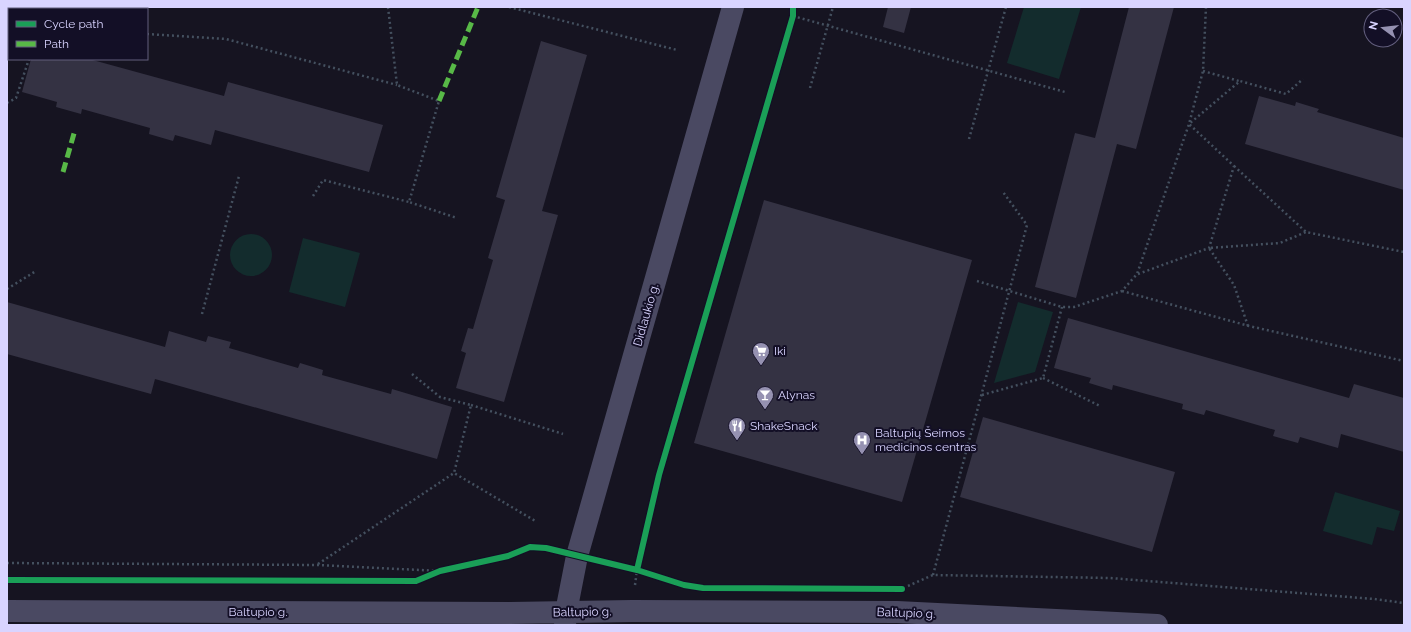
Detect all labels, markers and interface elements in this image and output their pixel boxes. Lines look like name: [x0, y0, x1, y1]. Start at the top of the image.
legend: [8, 8, 148, 60]
north arrow: [1363, 8, 1403, 48]
text: Cycle path: [44, 17, 103, 31]
text: N: [1366, 20, 1381, 31]
text: Path: [44, 37, 69, 51]
street label: Didlaukio g.: [630, 282, 662, 348]
supermarket icon: Iki: [751, 341, 771, 366]
place label: Iki: [774, 344, 786, 358]
bar icon: Alynas: [755, 385, 775, 410]
place label: Alynas: [778, 388, 815, 402]
restaurant icon: ShakeSnack: [727, 416, 747, 441]
place label: ShakeSnack: [750, 419, 818, 433]
place label: Baltupių Šeimos medicinos centras: [875, 426, 977, 454]
hospital icon: Baltupių Šeimos medicinos centras: [852, 430, 872, 455]
street label: Baltupio g.: [552, 604, 612, 620]
street label: Baltupio g.: [229, 605, 287, 619]
street label: Baltupio g.: [876, 605, 936, 621]

